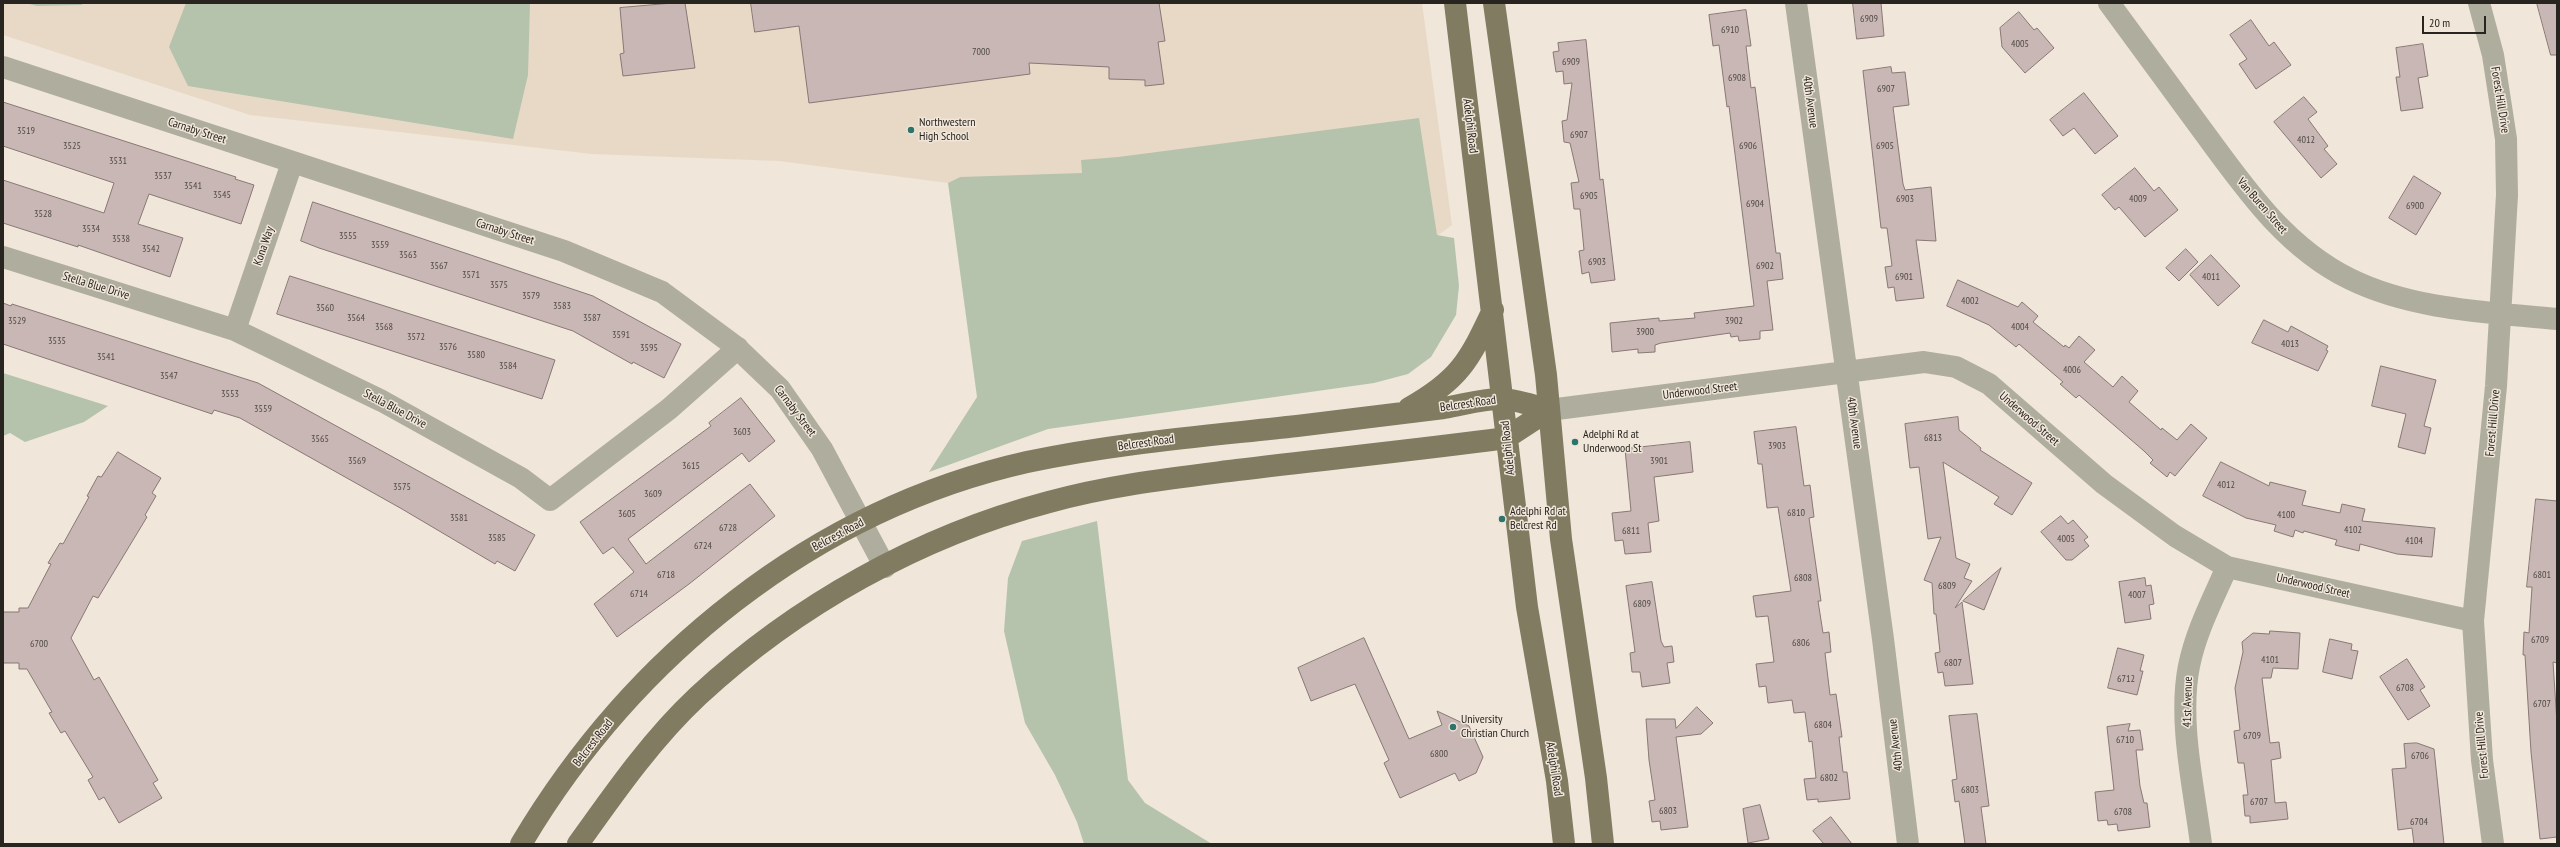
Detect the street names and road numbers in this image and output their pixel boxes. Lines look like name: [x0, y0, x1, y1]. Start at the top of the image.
street label: Forest Hill Drive: [2488, 66, 2512, 134]
street label: 40th Avenue: [1799, 75, 1821, 129]
street label: Adelphi Road: [1460, 98, 1480, 154]
street label: Carnaby Street: [166, 115, 228, 147]
street label: Van Buren Street: [2234, 175, 2290, 237]
street label: Carnaby Street: [474, 216, 536, 248]
street label: Kona Way: [251, 225, 277, 267]
street label: Stella Blue Drive: [61, 269, 131, 303]
street label: Underwood Street: [1662, 379, 1738, 403]
street label: Carnaby Street: [771, 383, 819, 439]
street label: Stella Blue Drive: [361, 386, 429, 432]
street label: Underwood Street: [1996, 389, 2062, 449]
street label: Forest Hill Drive: [2483, 389, 2503, 457]
street label: Belcrest Road: [1439, 393, 1497, 415]
street label: 40th Avenue: [1843, 396, 1865, 450]
street label: Adelphi Road: [1498, 420, 1518, 476]
street label: Belcrest Road: [1117, 432, 1175, 454]
street label: Belcrest Road: [810, 515, 866, 555]
street label: Underwood Street: [2275, 571, 2351, 601]
street label: 41st Avenue: [2180, 676, 2196, 728]
street label: Forest Hill Drive: [2472, 711, 2492, 779]
street label: Belcrest Road: [570, 716, 616, 770]
street label: 40th Avenue: [1886, 718, 1906, 772]
street label: Adelphi Road: [1543, 741, 1565, 797]

